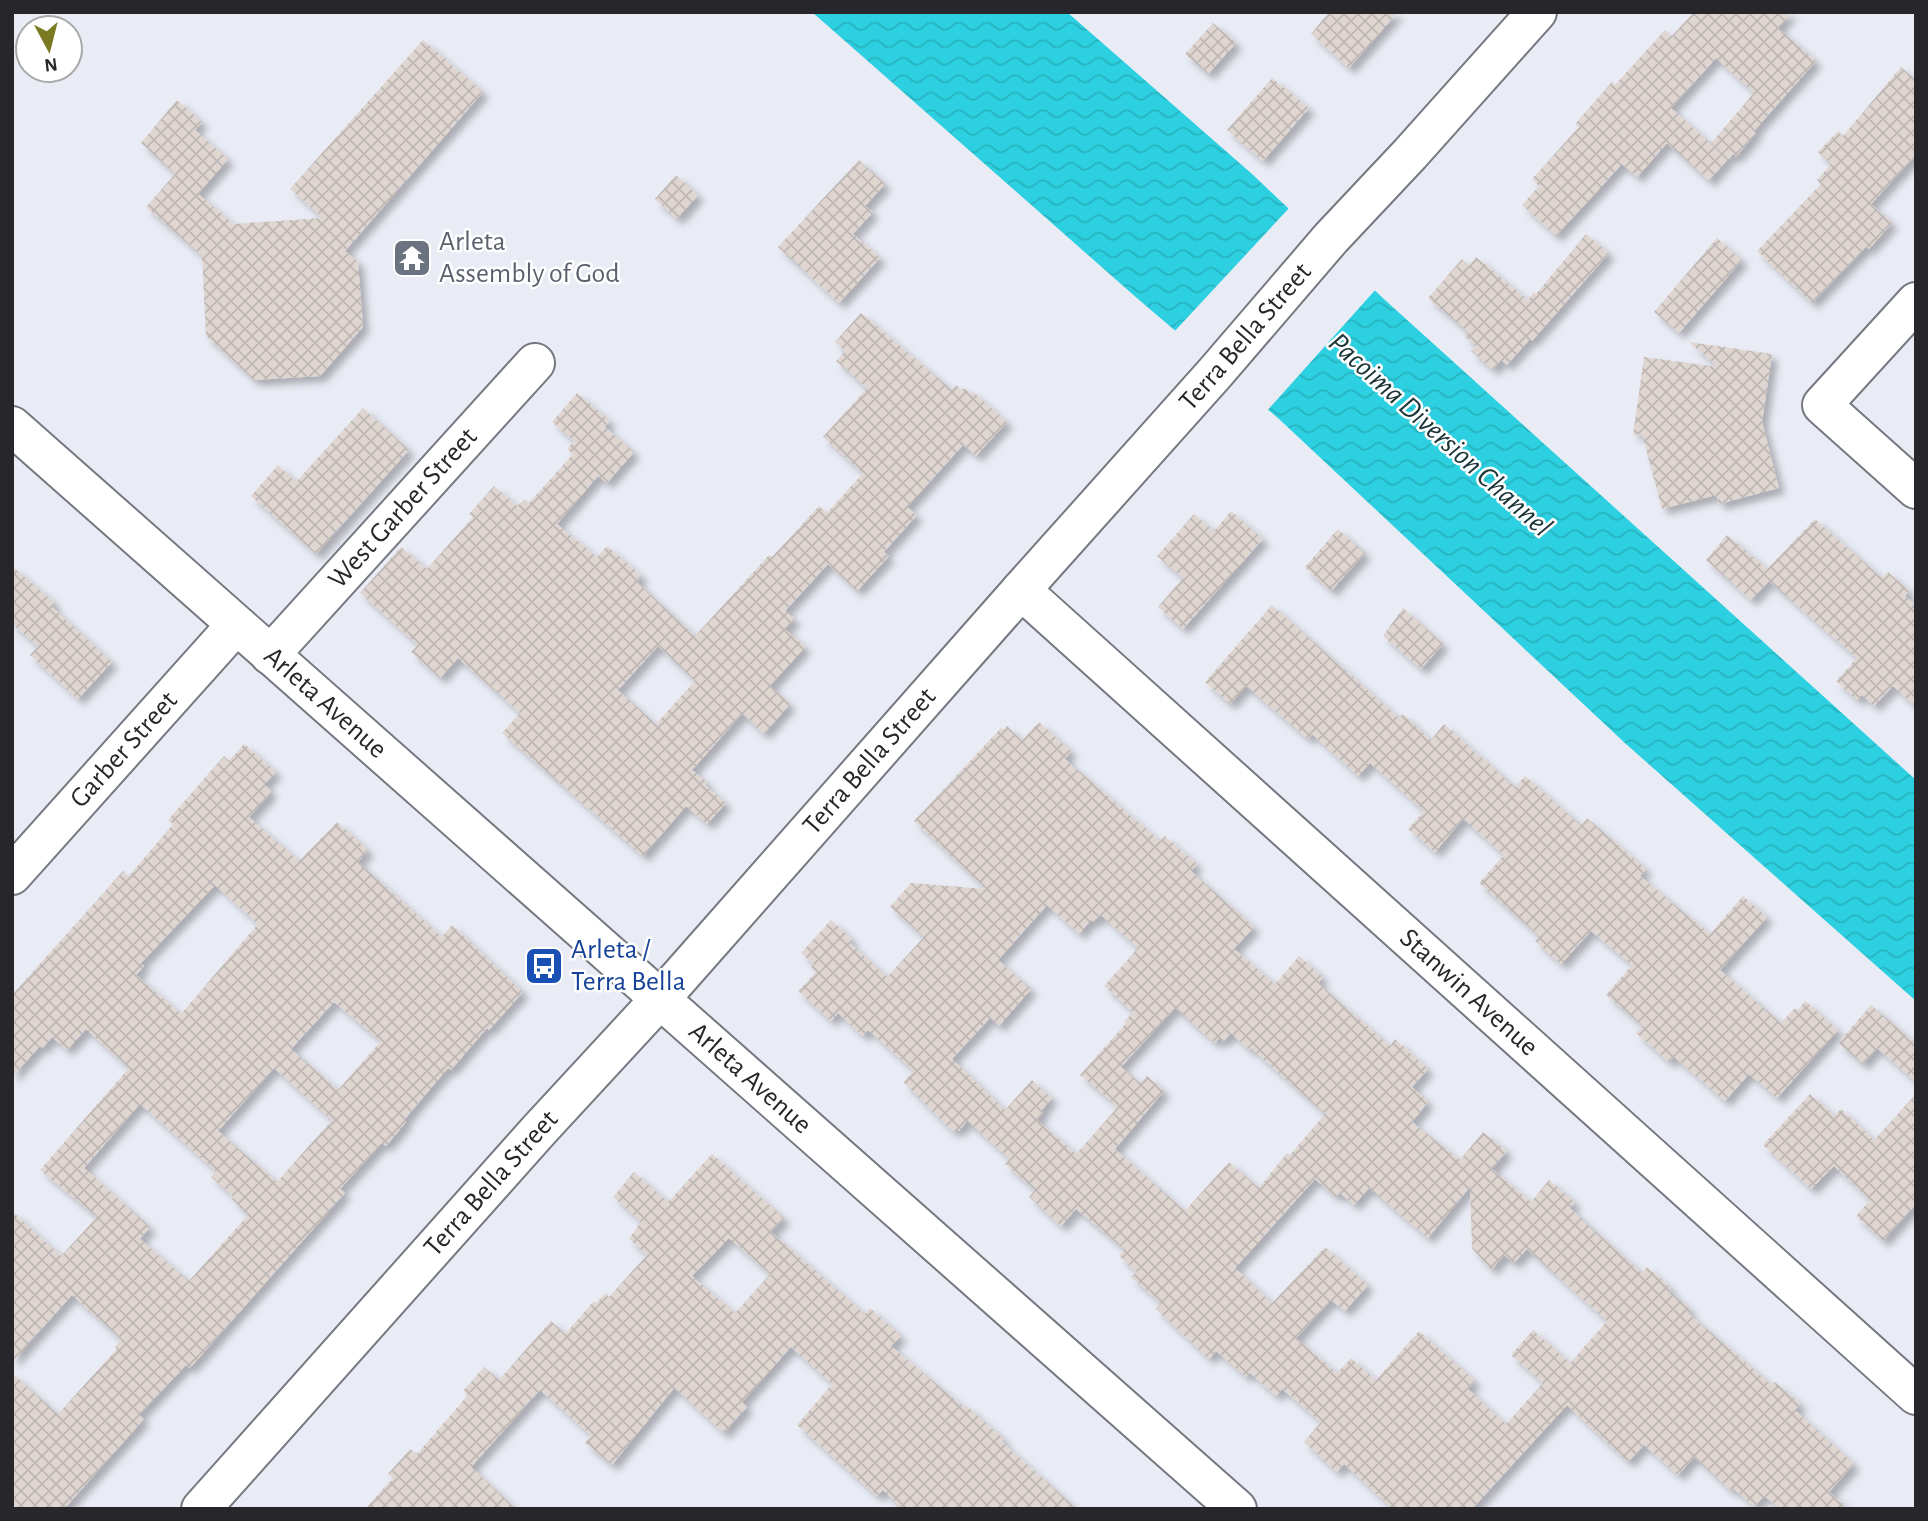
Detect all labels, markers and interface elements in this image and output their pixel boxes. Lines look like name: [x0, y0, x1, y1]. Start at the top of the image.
north arrow: [14, 14, 84, 84]
text: N: [43, 54, 59, 75]
place label: Arleta Assembly of God: [439, 228, 620, 288]
temple icon: Arleta Assembly of God: [391, 237, 433, 279]
street label: Terra Bella Street: [1174, 258, 1317, 416]
water label: Pacoima Diversion Channel: [1323, 327, 1557, 543]
street label: West Garber Street: [324, 423, 483, 594]
street label: Arleta Avenue: [259, 642, 392, 764]
street label: Terra Bella Street: [798, 683, 942, 840]
street label: Garber Street: [65, 686, 183, 813]
street label: Stanwin Avenue: [1394, 924, 1543, 1062]
place label: Arleta / Terra Bella: [571, 936, 686, 996]
bus stop icon: Arleta / Terra Bella: [523, 945, 565, 987]
street label: Arleta Avenue: [683, 1017, 817, 1140]
street label: Terra Bella Street: [419, 1105, 563, 1262]

